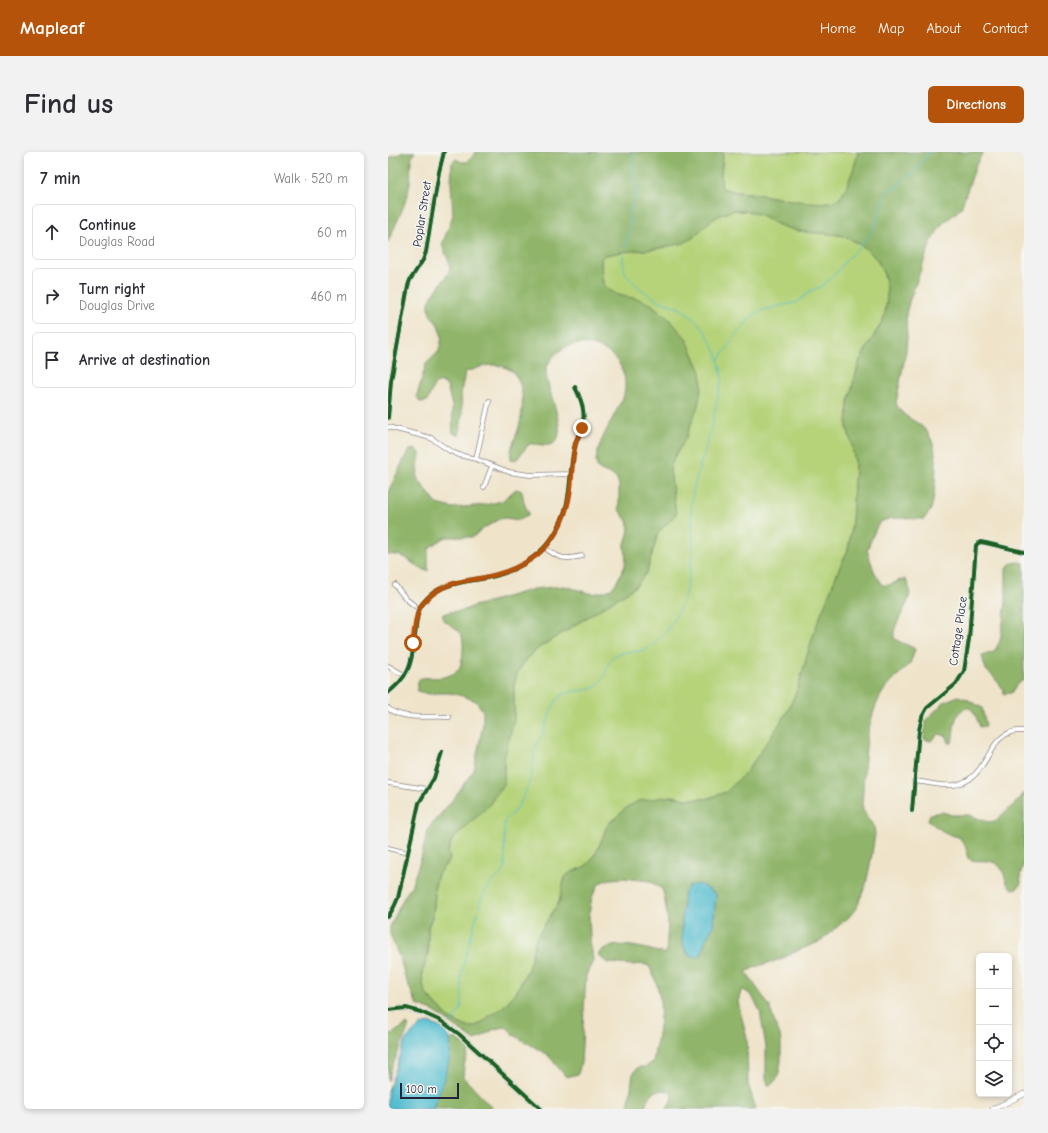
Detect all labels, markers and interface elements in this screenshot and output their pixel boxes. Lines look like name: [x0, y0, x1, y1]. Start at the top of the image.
text: Mapleaf: [20, 17, 84, 39]
text: Home: [820, 20, 856, 37]
text: Map: [878, 20, 904, 37]
text: About: [926, 20, 961, 37]
text: Contact: [983, 20, 1028, 37]
button: Directions: [928, 86, 1024, 123]
text: Find us: [24, 88, 113, 120]
text: 7 min: [40, 169, 81, 188]
text: Walk · 520 m: [274, 171, 348, 186]
street label: Poplar Street: [410, 179, 434, 248]
text: Continue: [79, 216, 136, 234]
icon: ahead: [41, 221, 63, 243]
text: 60 m: [317, 225, 347, 240]
text: Douglas Road: [79, 234, 155, 249]
text: Turn right: [79, 280, 145, 298]
icon: right: [41, 285, 63, 307]
text: 460 m: [311, 289, 347, 304]
text: Douglas Drive: [79, 298, 155, 313]
icon: arrive: [41, 349, 63, 371]
text: Arrive at destination: [79, 351, 210, 369]
route end: [573, 419, 591, 437]
street label: Cottage Place: [946, 595, 970, 667]
route start: [404, 634, 422, 652]
map controls: [976, 953, 1012, 1097]
button: +: [976, 953, 1012, 989]
button: −: [976, 989, 1012, 1025]
button: locate: [976, 1025, 1012, 1061]
button: layers: [976, 1061, 1012, 1097]
scale bar: [400, 1081, 459, 1100]
text: 100 m: [406, 1083, 437, 1096]

